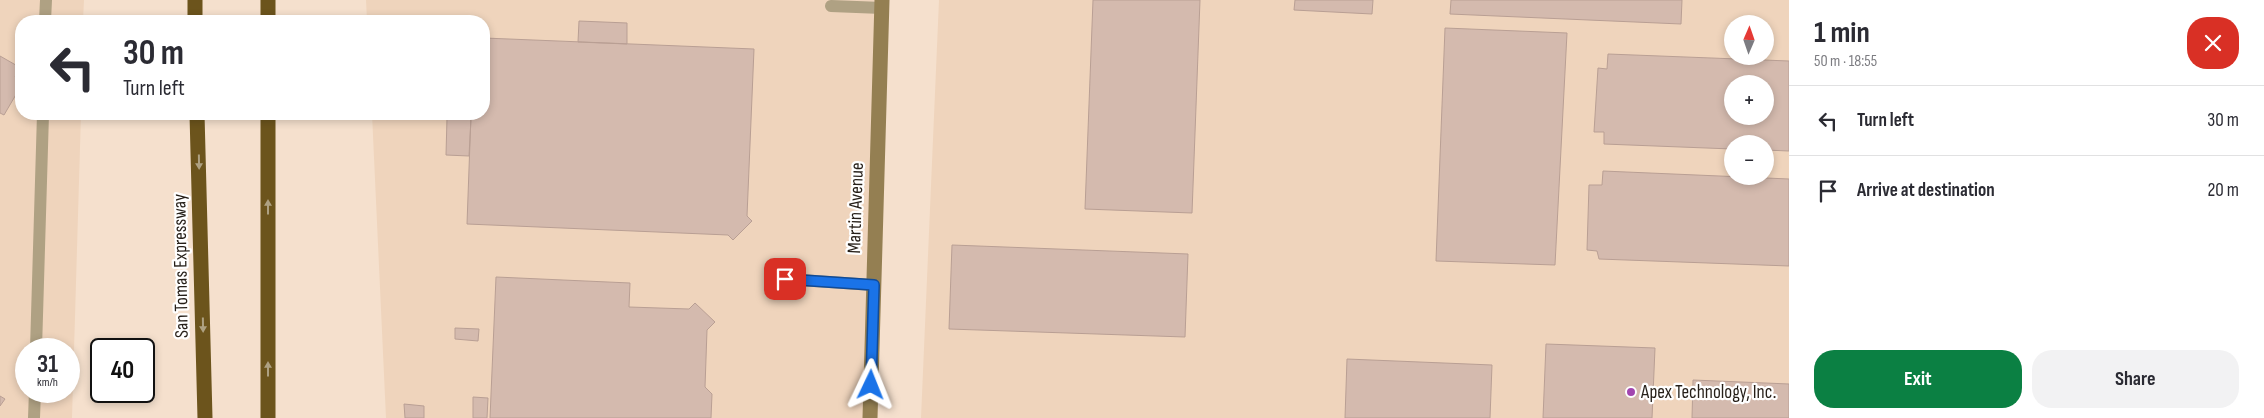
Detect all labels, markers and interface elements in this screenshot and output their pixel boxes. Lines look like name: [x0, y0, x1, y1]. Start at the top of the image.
north arrow: [1724, 15, 1774, 65]
map controls: [1724, 15, 1774, 185]
text: 1 min: [1814, 15, 1870, 51]
button: close: [2187, 17, 2239, 69]
text: 30 m: [123, 32, 184, 75]
icon: left: [40, 35, 105, 100]
text: 50 m · 18:55: [1814, 52, 1877, 71]
text: Turn left: [123, 75, 185, 102]
button: +: [1724, 75, 1774, 125]
icon: left: [1814, 107, 1842, 135]
text: Turn left: [1857, 109, 1914, 132]
text: 30 m: [2207, 109, 2239, 132]
button: −: [1724, 135, 1774, 185]
one-way arrow: [195, 155, 203, 171]
street label: Martin Avenue: [843, 162, 869, 254]
icon: arrive: [1814, 177, 1842, 205]
text: Arrive at destination: [1857, 179, 1995, 202]
text: 20 m: [2207, 179, 2239, 202]
street label: San Tomas Expressway: [168, 193, 194, 338]
one-way arrow: [264, 199, 272, 215]
pin: [764, 258, 806, 300]
icon: arrive: [771, 265, 799, 293]
one-way arrow: [199, 317, 207, 333]
speed limit sign: 40: [90, 338, 155, 403]
text: 31: [37, 349, 58, 380]
button: Exit: [1814, 350, 2022, 408]
button: Share: [2032, 350, 2239, 408]
position arrow: [844, 358, 896, 410]
one-way arrow: [264, 361, 272, 377]
text: km/h: [37, 375, 58, 390]
place label: Apex Technology, Inc.: [1640, 381, 1776, 404]
marker: Apex Technology, Inc.: [1625, 386, 1637, 398]

